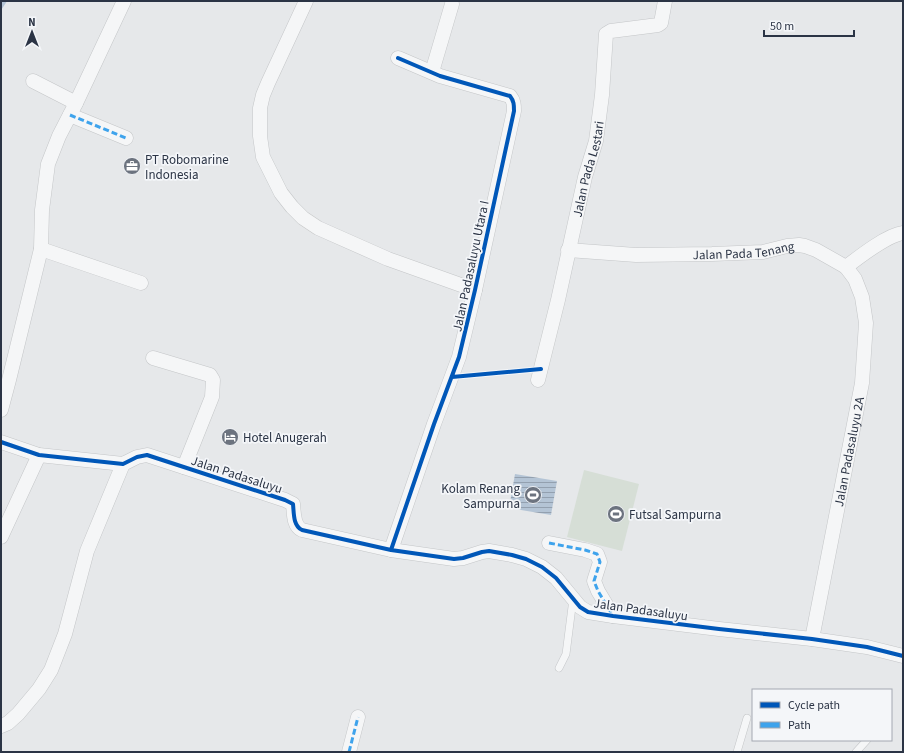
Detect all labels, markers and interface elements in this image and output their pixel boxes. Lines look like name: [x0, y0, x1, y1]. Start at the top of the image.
north arrow: [12, 12, 52, 52]
scale bar: [764, 12, 854, 38]
text: N: [28, 15, 36, 30]
text: 50 m: [770, 18, 794, 35]
street label: Jalan Pada Lestari: [568, 120, 609, 219]
place label: PT Robomarine Indonesia: [145, 151, 229, 184]
office icon: PT Robomarine Indonesia: [122, 156, 142, 176]
street label: Jalan Padasaluyu Utara I: [448, 199, 494, 333]
street label: Jalan Pada Tenang: [693, 237, 795, 264]
street label: Jalan Padasaluyu 2A: [830, 394, 869, 508]
hotel icon: Hotel Anugerah: [220, 427, 240, 447]
place label: Hotel Anugerah: [243, 429, 327, 447]
street label: Jalan Padasaluyu: [189, 452, 285, 498]
place label: Kolam Renang Sampurna: [441, 480, 520, 513]
sports icon: Kolam Renang Sampurna: [523, 485, 543, 505]
sports icon: Futsal Sampurna: [606, 504, 626, 524]
place label: Futsal Sampurna: [629, 506, 721, 524]
street label: Jalan Padasaluyu: [593, 594, 689, 626]
legend: [752, 689, 892, 741]
text: Cycle path: [788, 697, 840, 714]
text: Path: [788, 717, 811, 734]

